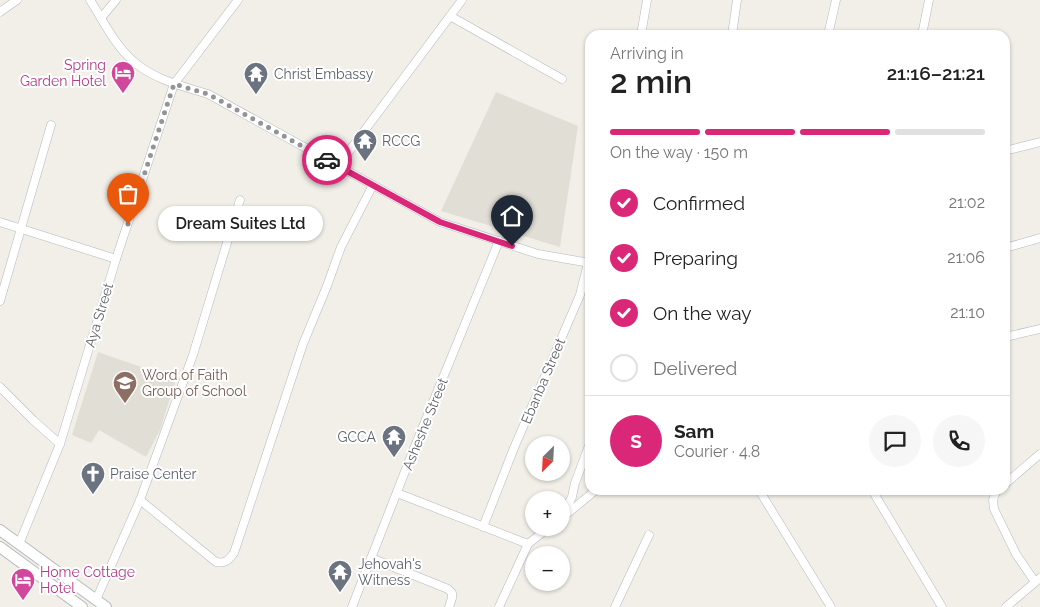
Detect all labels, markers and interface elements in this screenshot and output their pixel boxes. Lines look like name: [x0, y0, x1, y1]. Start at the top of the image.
text: Arriving in: [610, 44, 684, 63]
place label: Spring Garden Hotel: [20, 57, 106, 89]
hotel icon: Spring Garden Hotel: [110, 60, 136, 94]
temple icon: Christ Embassy: [243, 61, 269, 95]
text: 21:16–21:21: [887, 62, 985, 84]
text: 2 min: [610, 63, 692, 100]
place label: Christ Embassy: [274, 66, 374, 82]
temple icon: RCCG: [352, 128, 378, 162]
place label: RCCG: [382, 133, 420, 149]
courier: [302, 135, 352, 185]
text: On the way · 150 m: [610, 143, 748, 162]
icon: car: [313, 146, 341, 174]
pin: [107, 173, 149, 224]
icon: bag: [114, 180, 142, 208]
icon: check: [610, 189, 638, 217]
text: Confirmed: [653, 192, 745, 214]
text: 21:02: [949, 193, 985, 212]
pin: [491, 195, 533, 246]
icon: home: [498, 202, 526, 230]
callout: Dream Suites Ltd: [158, 206, 323, 242]
text: Dream Suites Ltd: [175, 214, 306, 233]
icon: check: [610, 244, 638, 272]
text: Preparing: [653, 247, 738, 269]
text: 21:06: [947, 248, 985, 267]
street label: Aya Street: [82, 281, 116, 349]
icon: check: [610, 299, 638, 327]
text: On the way: [653, 302, 752, 324]
text: 21:10: [950, 303, 985, 322]
street label: Ebanba Street: [518, 335, 568, 426]
text: Delivered: [653, 357, 737, 379]
place label: Word of Faith Group of School: [142, 367, 247, 399]
school or university icon: Word of Faith Group of School: [112, 370, 138, 404]
street label: Asheshe Street: [399, 375, 451, 472]
button: chat: [869, 415, 921, 467]
button: phone: [933, 415, 985, 467]
text: Sam: [674, 420, 714, 442]
temple icon: GCCA: [381, 424, 407, 458]
place label: GCCA: [338, 429, 377, 445]
text: S: [630, 430, 642, 452]
north arrow: [525, 436, 570, 481]
map controls: [525, 436, 570, 591]
text: Courier · 4.8: [674, 442, 760, 461]
church icon: Praise Center: [80, 461, 106, 495]
place label: Praise Center: [110, 466, 197, 482]
button: +: [525, 491, 570, 536]
button: −: [525, 546, 570, 591]
place label: Jehovah's Witness: [358, 556, 422, 588]
temple icon: Jehovah's Witness: [327, 559, 353, 593]
place label: Home Cottage Hotel: [40, 564, 135, 596]
hotel icon: Home Cottage Hotel: [10, 567, 36, 601]

